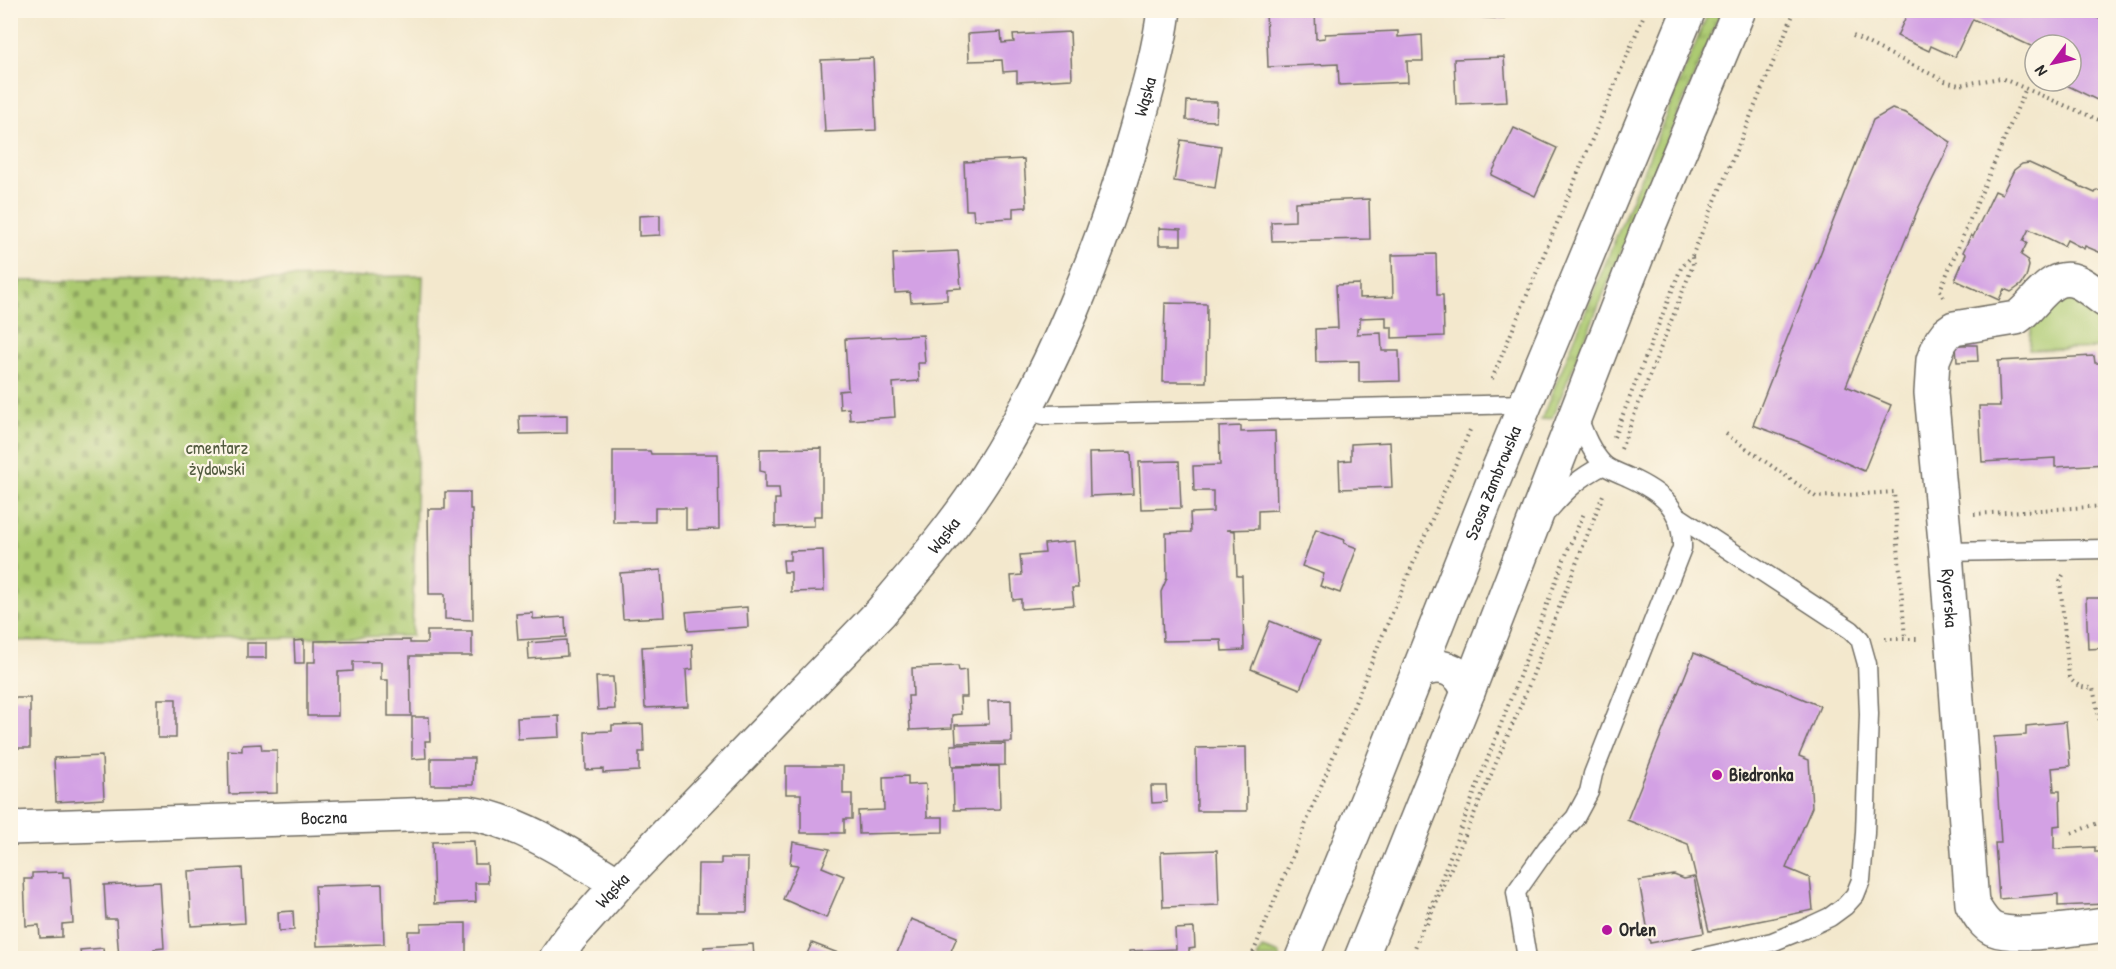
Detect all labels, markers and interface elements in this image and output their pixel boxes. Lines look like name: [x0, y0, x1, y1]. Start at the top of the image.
north arrow: [2023, 33, 2083, 93]
text: N: [2029, 61, 2052, 81]
street label: Wąska: [1127, 74, 1162, 119]
street label: Szosa Zambrowska: [1458, 422, 1527, 544]
park label: cmentarz żydowski: [186, 435, 248, 481]
street label: Wąska: [921, 512, 966, 559]
street label: Rycerska: [1935, 568, 1965, 628]
place label: Biedronka: [1729, 762, 1794, 787]
marker: Biedronka: [1710, 768, 1724, 782]
street label: Boczna: [300, 804, 347, 830]
street label: Wąska: [589, 867, 634, 913]
place label: Orlen: [1619, 917, 1656, 942]
marker: Orlen: [1600, 923, 1614, 937]

